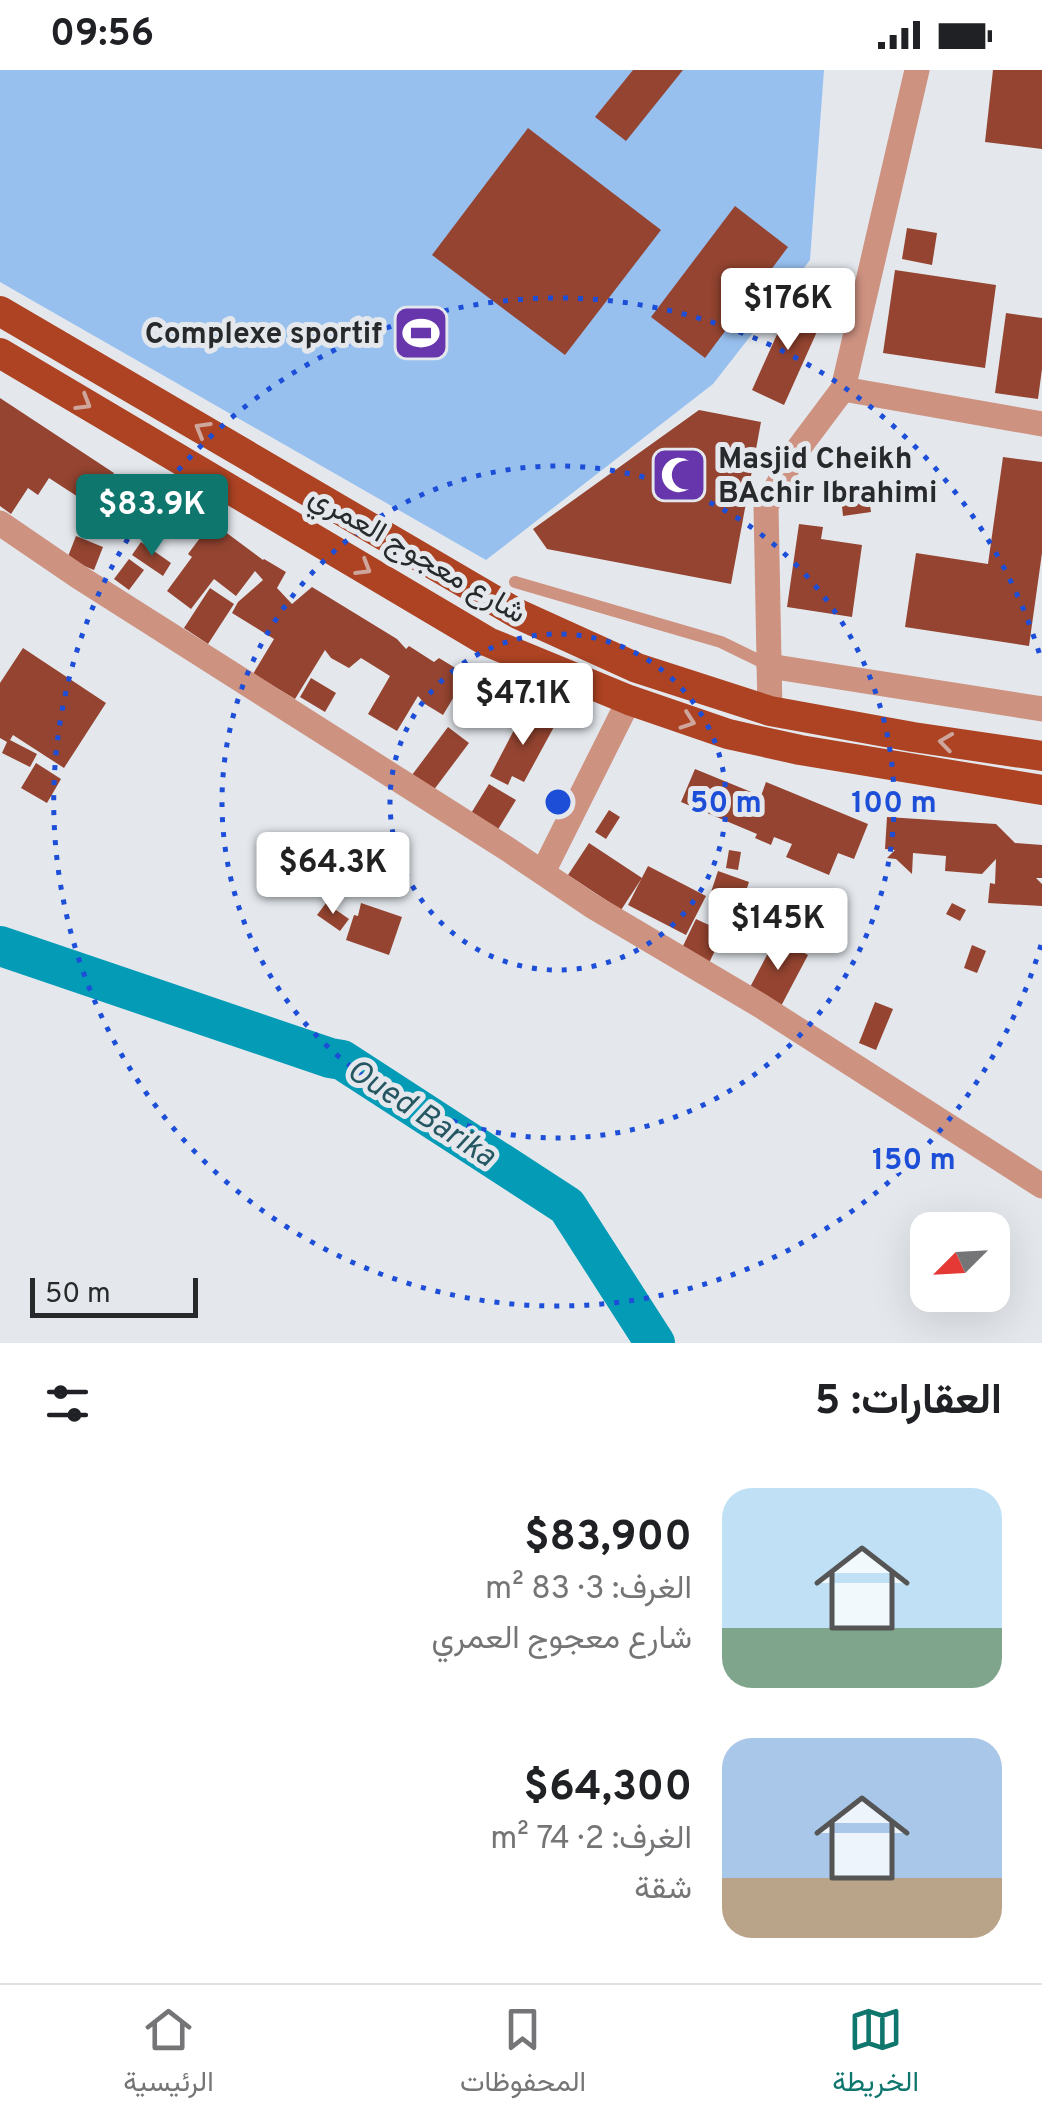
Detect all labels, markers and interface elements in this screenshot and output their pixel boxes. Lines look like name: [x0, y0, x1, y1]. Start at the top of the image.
text: 09:56: [50, 11, 154, 60]
pin: $176K: [718, 268, 858, 353]
text: $176K: [743, 280, 833, 320]
sports icon: Complexe sportif: [391, 303, 451, 363]
place label: Complexe sportif: [145, 317, 382, 354]
one-way arrow: [73, 391, 91, 410]
one-way arrow: [195, 421, 213, 441]
place label: Masjid Cheikh BAchir Ibrahimi: [718, 442, 937, 513]
mosque icon: Masjid Cheikh BAchir Ibrahimi: [649, 445, 709, 505]
pin: $83.9K: [71, 474, 233, 559]
street label: شارع معجوج العمري: [300, 479, 532, 636]
text: $83.9K: [98, 486, 206, 526]
one-way arrow: [353, 556, 371, 575]
pin: $47.1K: [442, 663, 604, 748]
text: $47.1K: [475, 675, 571, 715]
one-way arrow: [679, 709, 696, 729]
one-way arrow: [937, 732, 954, 753]
centre of rings: [540, 784, 576, 820]
text: 50 m: [690, 786, 762, 823]
text: 100 m: [851, 786, 937, 823]
pin: $64.3K: [252, 832, 414, 917]
text: $64.3K: [279, 844, 387, 884]
pin: $145K: [708, 888, 848, 973]
text: $145K: [731, 900, 825, 940]
water label: Oued Barika: [338, 1052, 503, 1178]
text: 150 m: [872, 1143, 956, 1180]
north arrow: [910, 1212, 1010, 1312]
map controls: [910, 1212, 1010, 1312]
scale bar: [30, 1273, 198, 1318]
text: 50 m: [45, 1277, 111, 1313]
icon: filters: [40, 1376, 95, 1431]
text: العقارات: 5: [815, 1376, 1002, 1429]
text: $83,900: [524, 1512, 692, 1565]
icon: home: [802, 1528, 922, 1648]
text: الغرف: 3 · 83 m²: [485, 1570, 692, 1610]
text: شارع معجوج العمري: [432, 1620, 692, 1660]
text: $64,300: [524, 1762, 692, 1815]
icon: home: [802, 1778, 922, 1898]
text: الغرف: 2 · 74 m²: [490, 1820, 692, 1860]
text: شقة: [634, 1870, 692, 1910]
tab: الرئيسية: [123, 2002, 214, 2106]
tab: المحفوظات: [460, 2002, 586, 2106]
tab: الخريطة: [832, 2002, 919, 2106]

